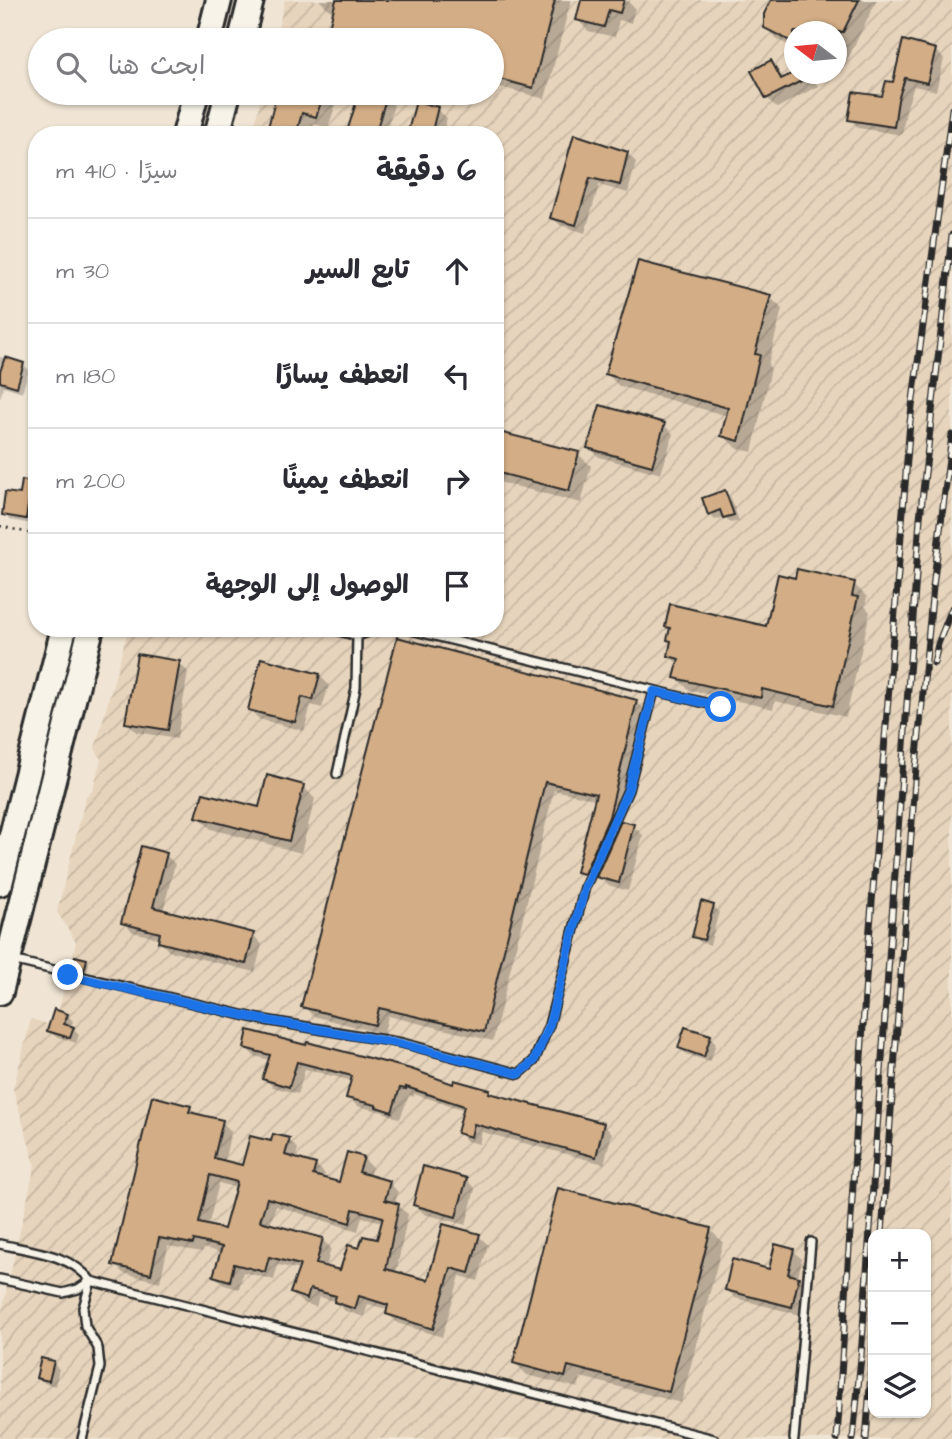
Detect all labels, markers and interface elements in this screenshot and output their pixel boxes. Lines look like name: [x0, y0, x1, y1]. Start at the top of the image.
north arrow: [784, 21, 847, 84]
search box: [28, 28, 504, 105]
icon: search: [52, 48, 90, 86]
text: ابحث هنا: [108, 48, 205, 84]
text: 6 دقيقة: [376, 150, 476, 192]
text: سيرًا · 410 m: [56, 155, 178, 187]
text: تابع السير: [306, 252, 409, 288]
icon: ahead: [438, 252, 476, 290]
text: 30 m: [56, 255, 109, 287]
text: انعطف يسارًا: [276, 357, 409, 393]
icon: left: [438, 357, 476, 395]
text: 180 m: [56, 360, 116, 392]
text: انعطف يمينًا: [282, 462, 409, 498]
icon: right: [438, 462, 476, 500]
text: 200 m: [56, 465, 125, 497]
text: الوصول إلى الوجهة: [205, 567, 409, 603]
icon: arrive: [438, 567, 476, 605]
route start: [705, 691, 736, 722]
route end: [52, 959, 83, 990]
map controls: [868, 1229, 931, 1418]
button: +: [868, 1229, 931, 1292]
button: −: [868, 1292, 931, 1355]
button: layers: [868, 1355, 931, 1418]

